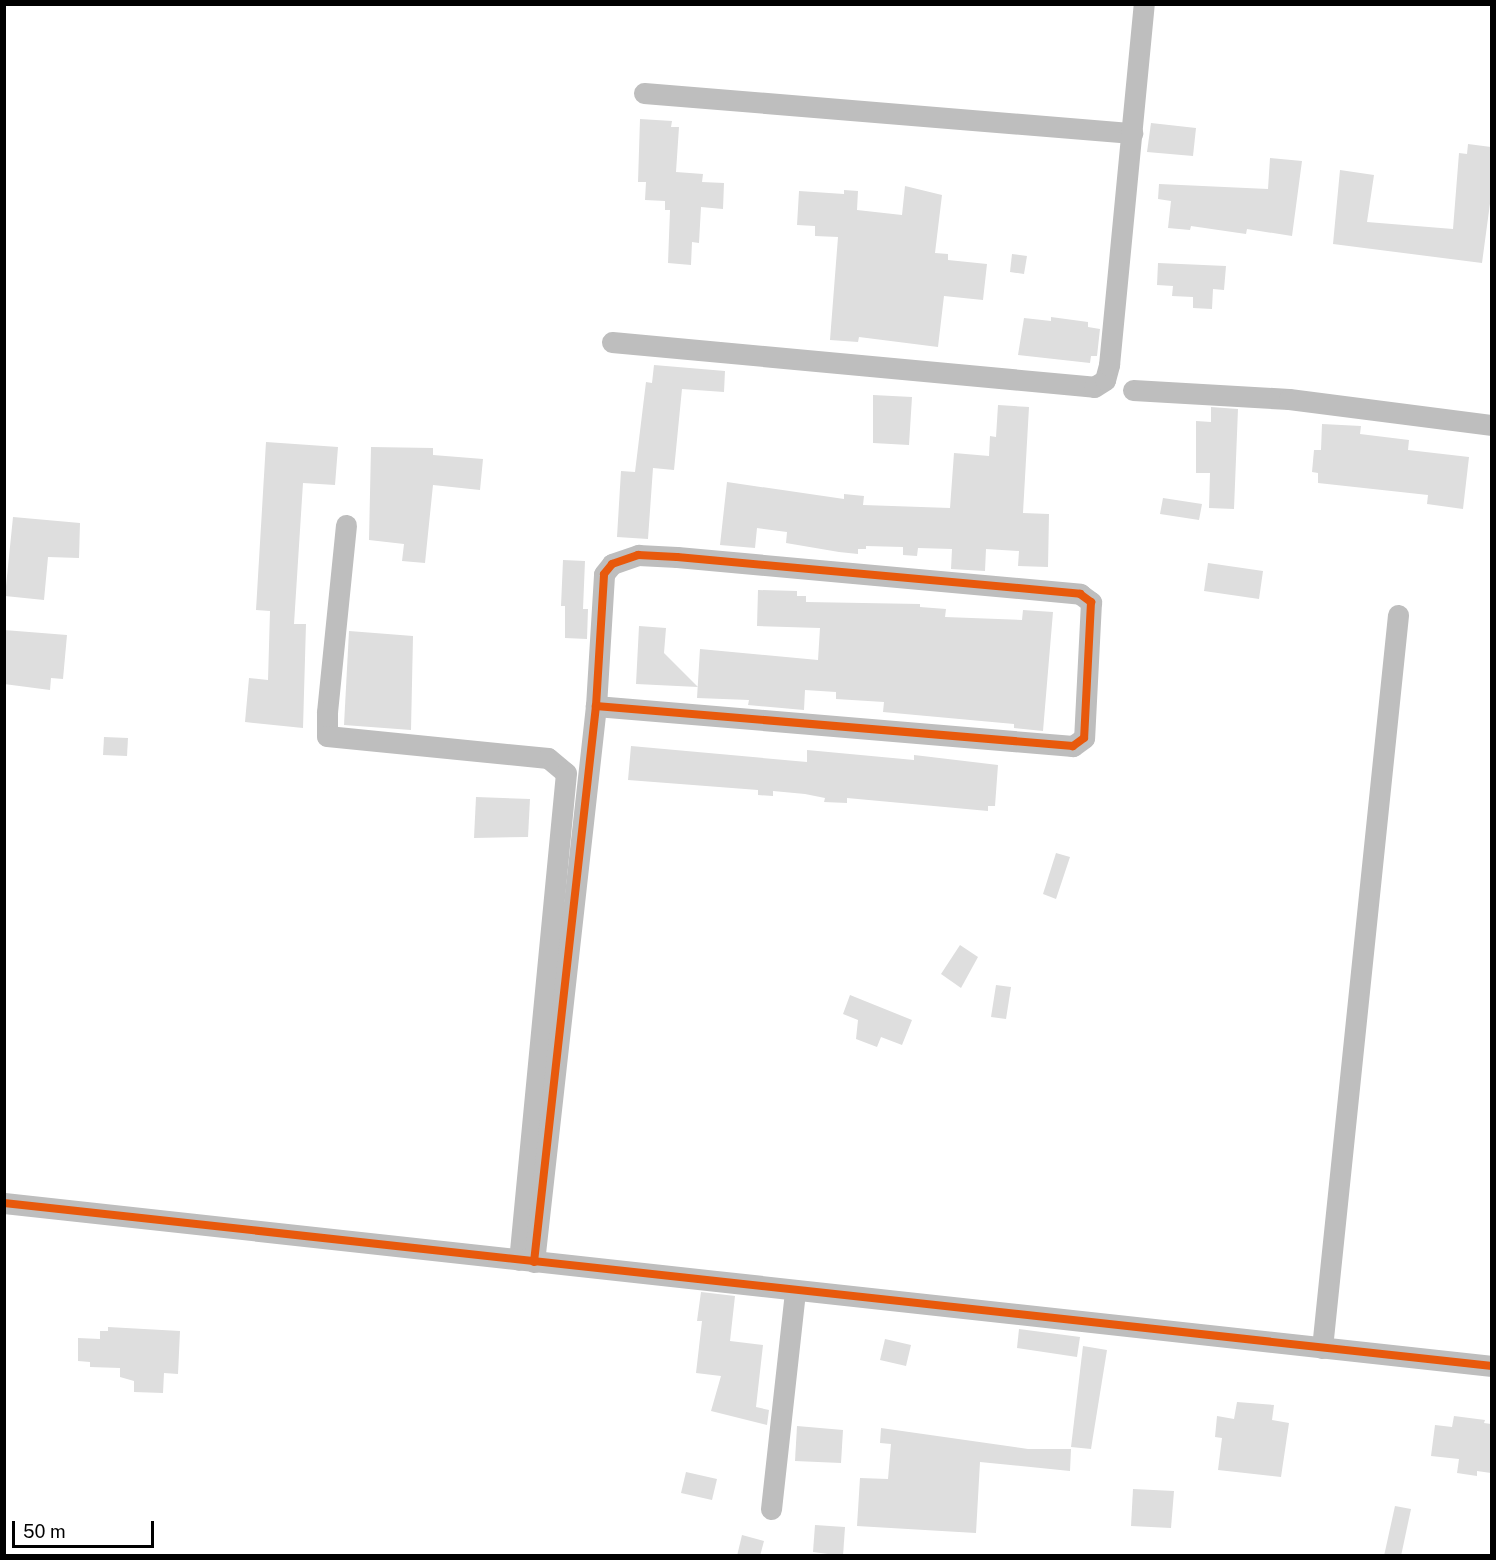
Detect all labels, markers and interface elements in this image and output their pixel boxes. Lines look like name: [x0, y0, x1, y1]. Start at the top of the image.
scale bar: [15, 1509, 158, 1547]
text: 50 m: [23, 1521, 66, 1542]

